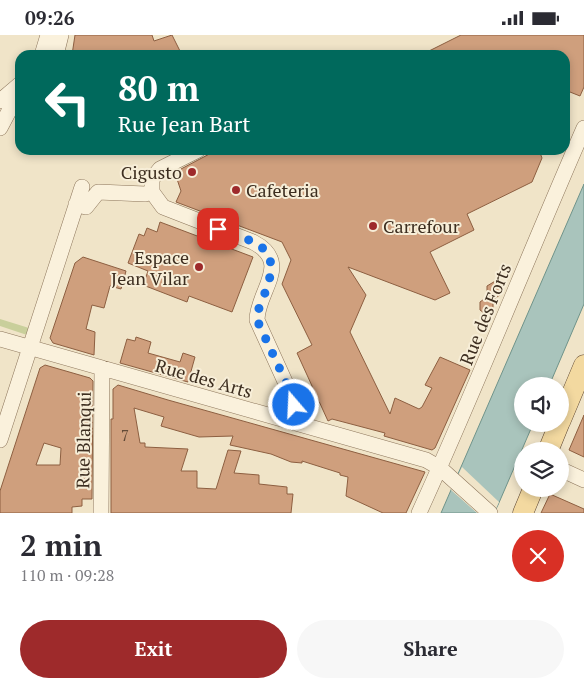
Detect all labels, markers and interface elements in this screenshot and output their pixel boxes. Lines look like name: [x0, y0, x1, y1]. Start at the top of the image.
text: 09:26: [25, 5, 74, 30]
text: 80 m: [118, 65, 199, 111]
icon: left: [35, 70, 100, 135]
text: Rue Jean Bart: [118, 109, 250, 138]
place label: Cigusto: [121, 160, 182, 184]
marker: Cigusto: [186, 166, 198, 178]
place label: Cafeteria: [246, 178, 319, 202]
marker: Cafeteria: [230, 184, 242, 196]
pin: [197, 208, 239, 250]
place label: Carrefour: [383, 214, 460, 238]
icon: arrive: [204, 215, 232, 243]
marker: Carrefour: [367, 220, 379, 232]
place label: Espace Jean Vilar: [111, 245, 189, 290]
street label: Rue des Forts: [454, 260, 516, 368]
marker: Espace Jean Vilar: [193, 261, 205, 273]
street label: Rue des Arts: [153, 353, 255, 403]
map controls: [514, 377, 569, 497]
button: sound: [514, 377, 569, 432]
position arrow: [267, 378, 319, 430]
street label: Rue Blanqui: [70, 391, 96, 489]
house number: 7: [121, 425, 129, 445]
button: layers: [514, 442, 569, 497]
text: 2 min: [20, 525, 102, 565]
button: close: [512, 530, 564, 582]
text: 110 m · 09:28: [20, 564, 114, 586]
button: Exit: [20, 620, 287, 678]
button: Share: [297, 620, 564, 678]

